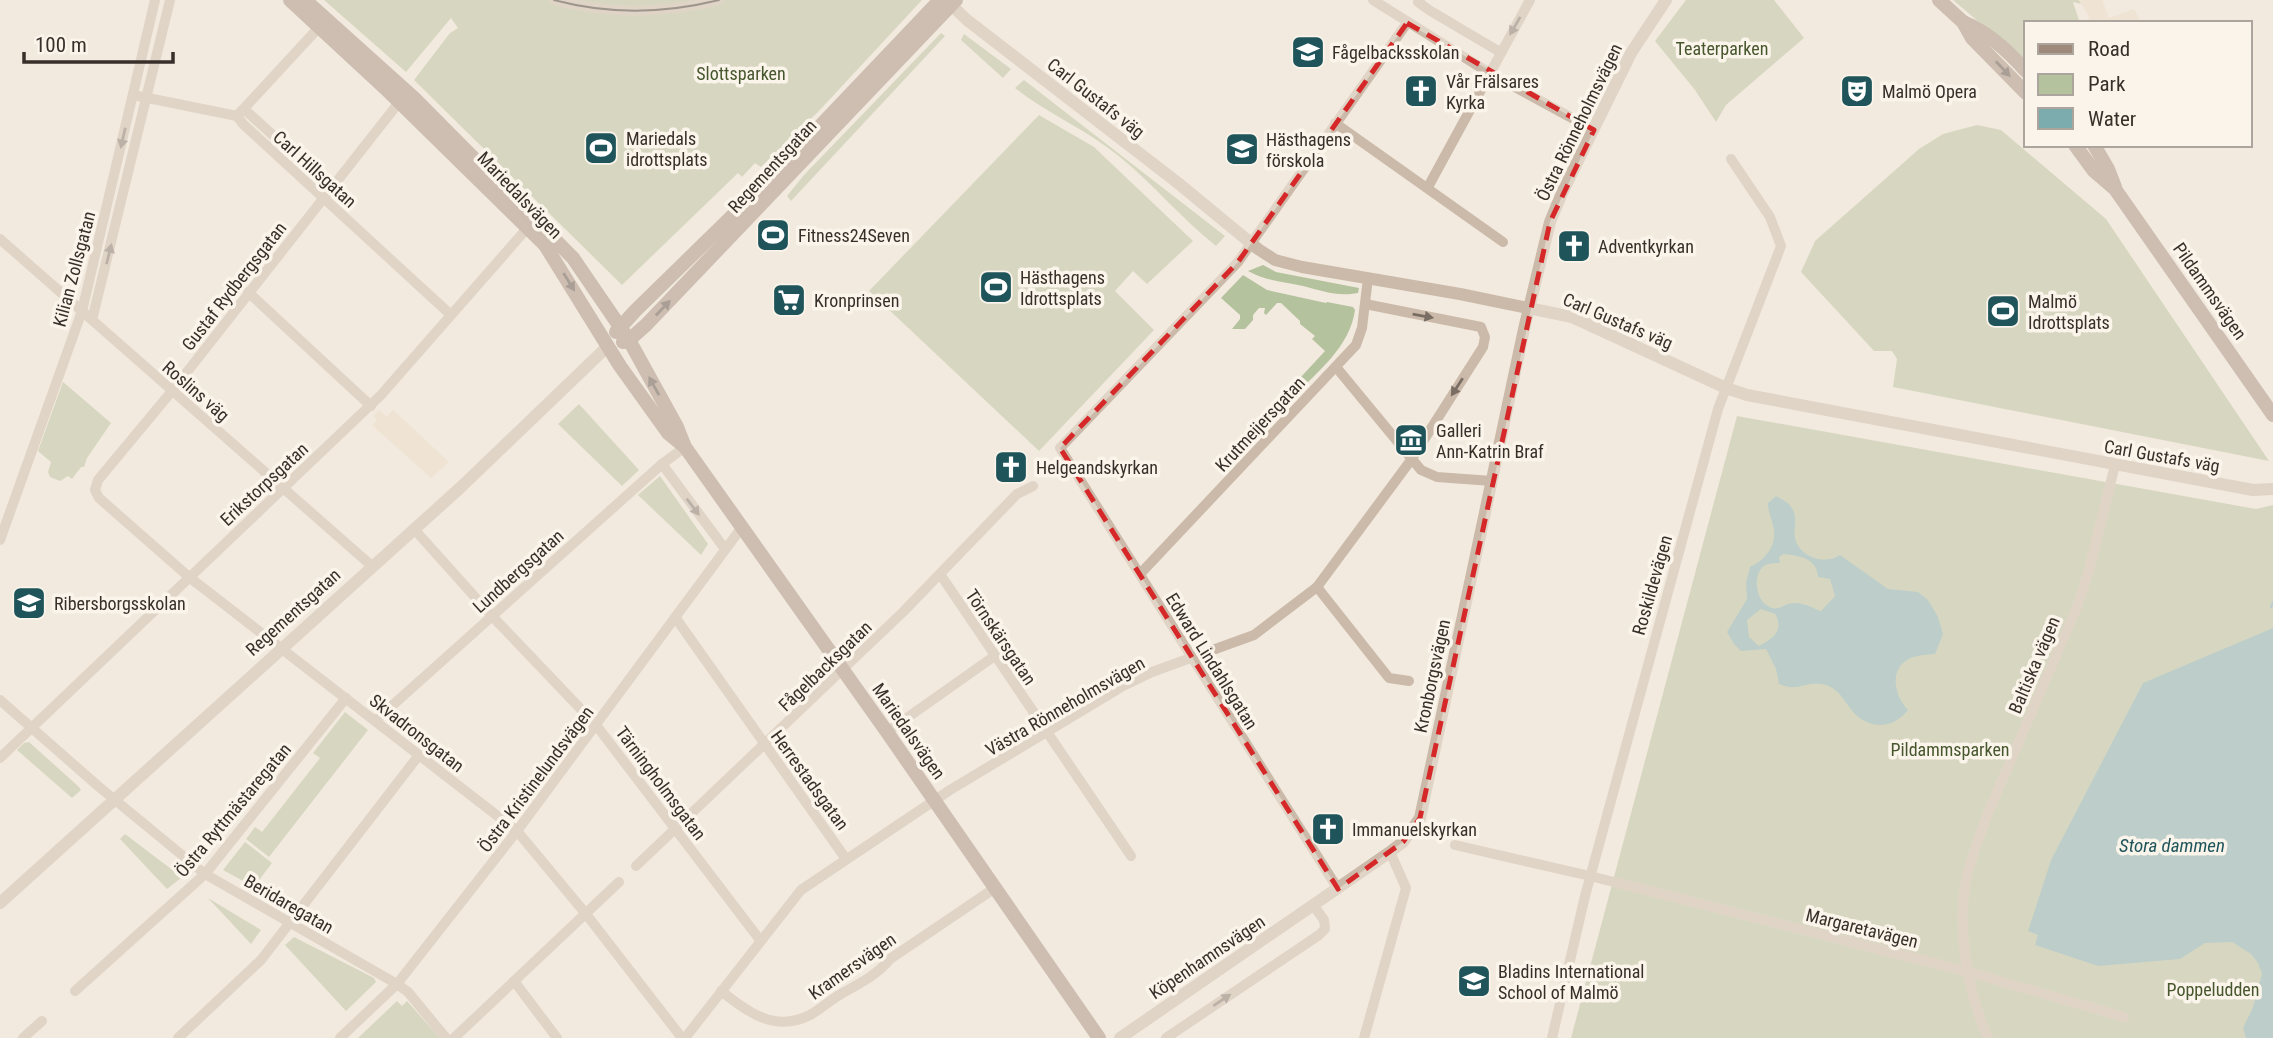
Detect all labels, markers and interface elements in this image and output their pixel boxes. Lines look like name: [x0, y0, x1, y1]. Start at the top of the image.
one-way arrow: [1509, 16, 1521, 36]
scale bar: [24, 21, 173, 65]
legend: [2024, 21, 2252, 147]
text: 100 m: [35, 33, 87, 57]
school or university icon: Fågelbacksskolan: [1289, 33, 1327, 71]
text: Road: [2088, 37, 2130, 61]
park label: Teaterparken: [1676, 38, 1768, 59]
street label: Östra Rönneholmsvägen: [1532, 40, 1626, 204]
place label: Fågelbacksskolan: [1332, 42, 1459, 63]
street label: Carl Gustafs väg: [1043, 54, 1149, 142]
one-way arrow: [1994, 60, 2010, 77]
park label: Slottsparken: [696, 63, 786, 84]
place label: Vår Frälsares Kyrka: [1446, 71, 1539, 113]
church icon: Vår Frälsares Kyrka: [1402, 72, 1440, 110]
theatre icon: Malmö Opera: [1838, 72, 1876, 110]
text: Park: [2088, 72, 2126, 96]
place label: Malmö Opera: [1882, 81, 1977, 102]
text: Water: [2088, 107, 2136, 131]
street label: Regementsgatan: [723, 115, 821, 217]
street label: Carl Hillsgatan: [269, 126, 361, 212]
one-way arrow: [117, 127, 128, 149]
place label: Mariedals idrottsplats: [626, 128, 707, 170]
sports icon: Mariedals idrottsplats: [582, 129, 620, 167]
place label: Hästhagens förskola: [1266, 129, 1351, 171]
school or university icon: Hästhagens förskola: [1223, 130, 1261, 168]
street label: Mariedalsvägen: [473, 147, 567, 243]
street label: Kilian Zollsgatan: [49, 209, 99, 329]
sports icon: Fitness24Seven: [754, 216, 792, 254]
street label: Gustaf Rydbergsgatan: [177, 218, 291, 354]
place label: Fitness24Seven: [798, 225, 910, 246]
church icon: Adventkyrkan: [1555, 227, 1593, 265]
place label: Adventkyrkan: [1598, 236, 1694, 257]
street label: Pildammsvägen: [2169, 239, 2251, 343]
one-way arrow: [103, 243, 114, 265]
place label: Hästhagens Idrottsplats: [1020, 267, 1105, 309]
sports icon: Hästhagens Idrottsplats: [977, 268, 1015, 306]
one-way arrow: [563, 272, 576, 291]
supermarket icon: Kronprinsen: [770, 281, 808, 319]
street label: Carl Gustafs väg: [1560, 288, 1676, 354]
place label: Kronprinsen: [814, 290, 899, 311]
place label: Malmö Idrottsplats: [2028, 291, 2110, 333]
sports icon: Malmö Idrottsplats: [1984, 292, 2022, 330]
one-way arrow: [654, 299, 671, 316]
one-way arrow: [1412, 311, 1434, 322]
street label: Roslins väg: [158, 356, 234, 426]
street label: Krutmeijersgatan: [1211, 372, 1309, 476]
one-way arrow: [648, 377, 660, 396]
one-way arrow: [1451, 377, 1464, 397]
place label: Galleri Ann-Katrin Braf: [1436, 420, 1544, 462]
museum icon: Galleri Ann-Katrin Braf: [1392, 421, 1430, 459]
street label: Carl Gustafs väg: [2102, 435, 2222, 477]
street label: Erikstorpsgatan: [216, 438, 312, 530]
church icon: Helgeandskyrkan: [992, 448, 1030, 486]
place label: Helgeandskyrkan: [1036, 457, 1158, 478]
one-way arrow: [686, 497, 701, 515]
street label: Lundbergsgatan: [468, 525, 568, 617]
street label: Roskildevägen: [1628, 533, 1676, 637]
street label: Regementsgatan: [241, 564, 345, 660]
school or university icon: Ribersborgsskolan: [10, 584, 48, 622]
street label: Törnskärsgatan: [961, 585, 1041, 689]
street label: Edward Lindahlsgatan: [1162, 589, 1262, 733]
place label: Ribersborgsskolan: [54, 593, 186, 614]
street label: Baltiska vägen: [2004, 613, 2064, 717]
street label: Fågelbacksgatan: [774, 617, 876, 715]
street label: Kronborgsvägen: [1410, 617, 1454, 735]
street label: Västra Rönneholmsvägen: [982, 652, 1148, 760]
street label: Mariedalsvägen: [868, 679, 950, 783]
street label: Skvadronsgatan: [366, 690, 468, 776]
street label: Östra Kristinelundsvägen: [474, 702, 598, 856]
street label: Tärningholmsgatan: [611, 722, 711, 844]
street label: Herrestadsgatan: [767, 726, 853, 834]
street label: Östra Ryttmästaregatan: [171, 739, 295, 881]
park label: Pildammsparken: [1890, 739, 2010, 760]
church icon: Immanuelskyrkan: [1309, 810, 1347, 848]
place label: Immanuelskyrkan: [1352, 819, 1477, 840]
water label: Stora dammen: [2119, 834, 2225, 857]
street label: Beridaregatan: [241, 870, 337, 938]
street label: Margaretavägen: [1804, 904, 1920, 952]
street label: Köpenhamnsvägen: [1145, 911, 1269, 1003]
street label: Kramersvägen: [804, 928, 900, 1004]
place label: Bladins International School of Malmö: [1498, 961, 1644, 1003]
school or university icon: Bladins International School of Malmö: [1455, 962, 1493, 1000]
park label: Poppeludden: [2167, 979, 2259, 1000]
one-way arrow: [1213, 994, 1232, 1007]

